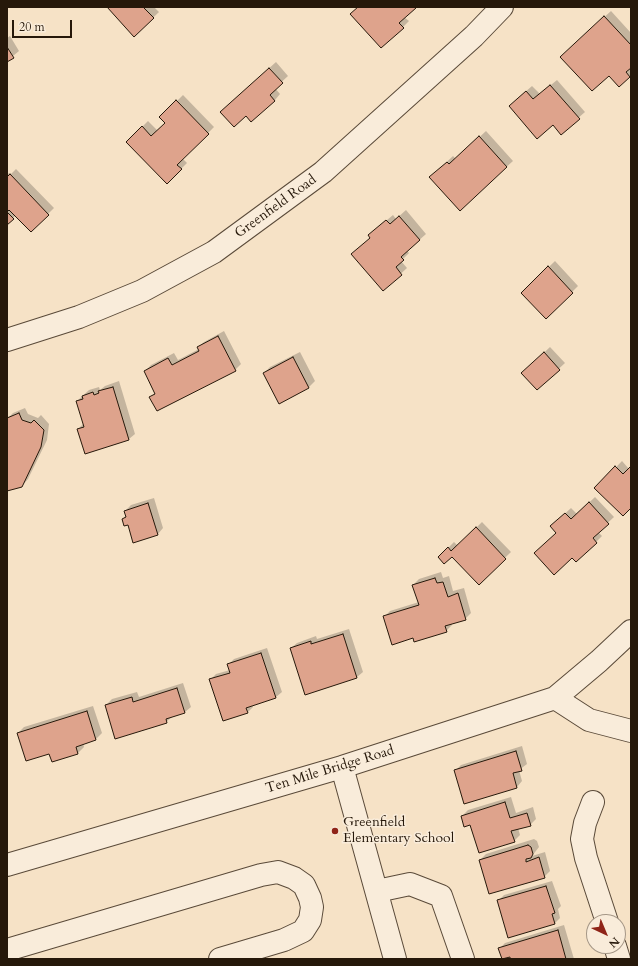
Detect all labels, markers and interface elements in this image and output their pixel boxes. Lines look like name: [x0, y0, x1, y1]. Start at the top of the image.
scale bar: [14, 12, 74, 38]
text: 20 m: [19, 19, 45, 35]
street label: Greenfield Road: [232, 172, 320, 242]
street label: Ten Mile Bridge Road: [264, 742, 396, 798]
place label: Greenfield Elementary School: [343, 815, 454, 848]
marker: Greenfield Elementary School: [330, 826, 340, 836]
north arrow: [586, 914, 626, 954]
text: N: [605, 934, 623, 951]

